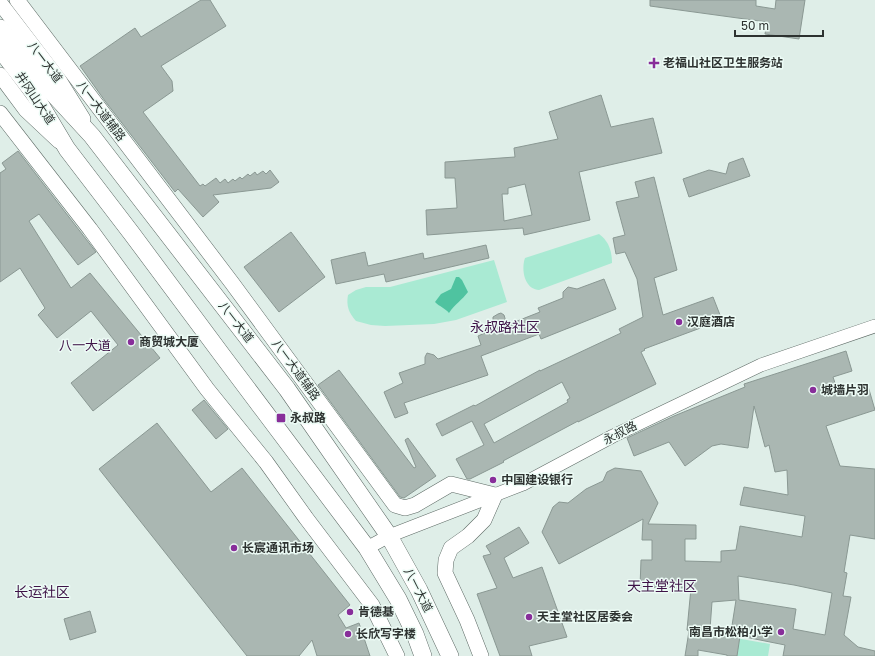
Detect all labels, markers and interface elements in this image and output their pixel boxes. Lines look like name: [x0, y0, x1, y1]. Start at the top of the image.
scale bar: [735, 12, 823, 38]
text: 50 m: [741, 18, 769, 33]
street label: 八一大道: [25, 38, 66, 85]
place label: 老福山社区卫生服务站: [663, 55, 783, 70]
marker: 老福山社区卫生服务站: [648, 57, 660, 69]
street label: 井冈山大道: [12, 69, 58, 127]
street label: 八一大道辅路: [74, 77, 129, 144]
street label: 八一大道: [216, 298, 257, 345]
place label: 汉庭酒店: [687, 314, 735, 329]
marker: 汉庭酒店: [674, 317, 684, 327]
district label: 永叔路社区: [470, 318, 540, 335]
place label: 商贸城大厦: [139, 334, 199, 349]
street label: 八一大道辅路: [269, 336, 324, 403]
district label: 八一大道: [59, 337, 111, 353]
marker: 商贸城大厦: [126, 337, 136, 347]
place label: 城墙片羽: [821, 382, 869, 397]
marker: 城墙片羽: [808, 385, 818, 395]
place label: 永叔路: [290, 410, 326, 425]
marker: 永叔路: [275, 412, 287, 424]
street label: 永叔路: [600, 418, 639, 447]
place label: 中国建设银行: [501, 472, 573, 487]
marker: 中国建设银行: [488, 475, 498, 485]
place label: 长宸通讯市场: [242, 540, 314, 555]
marker: 长宸通讯市场: [229, 543, 239, 553]
street label: 八一大道: [401, 565, 436, 615]
district label: 天主堂社区: [627, 577, 697, 594]
district label: 长运社区: [14, 583, 70, 600]
place label: 肯德基: [358, 604, 394, 619]
marker: 肯德基: [345, 607, 355, 617]
place label: 天主堂社区居委会: [537, 609, 633, 624]
marker: 天主堂社区居委会: [524, 612, 534, 622]
place label: 南昌市松柏小学: [689, 624, 773, 639]
place label: 长欣写字楼: [356, 626, 416, 641]
marker: 南昌市松柏小学: [776, 627, 786, 637]
marker: 长欣写字楼: [343, 629, 353, 639]

